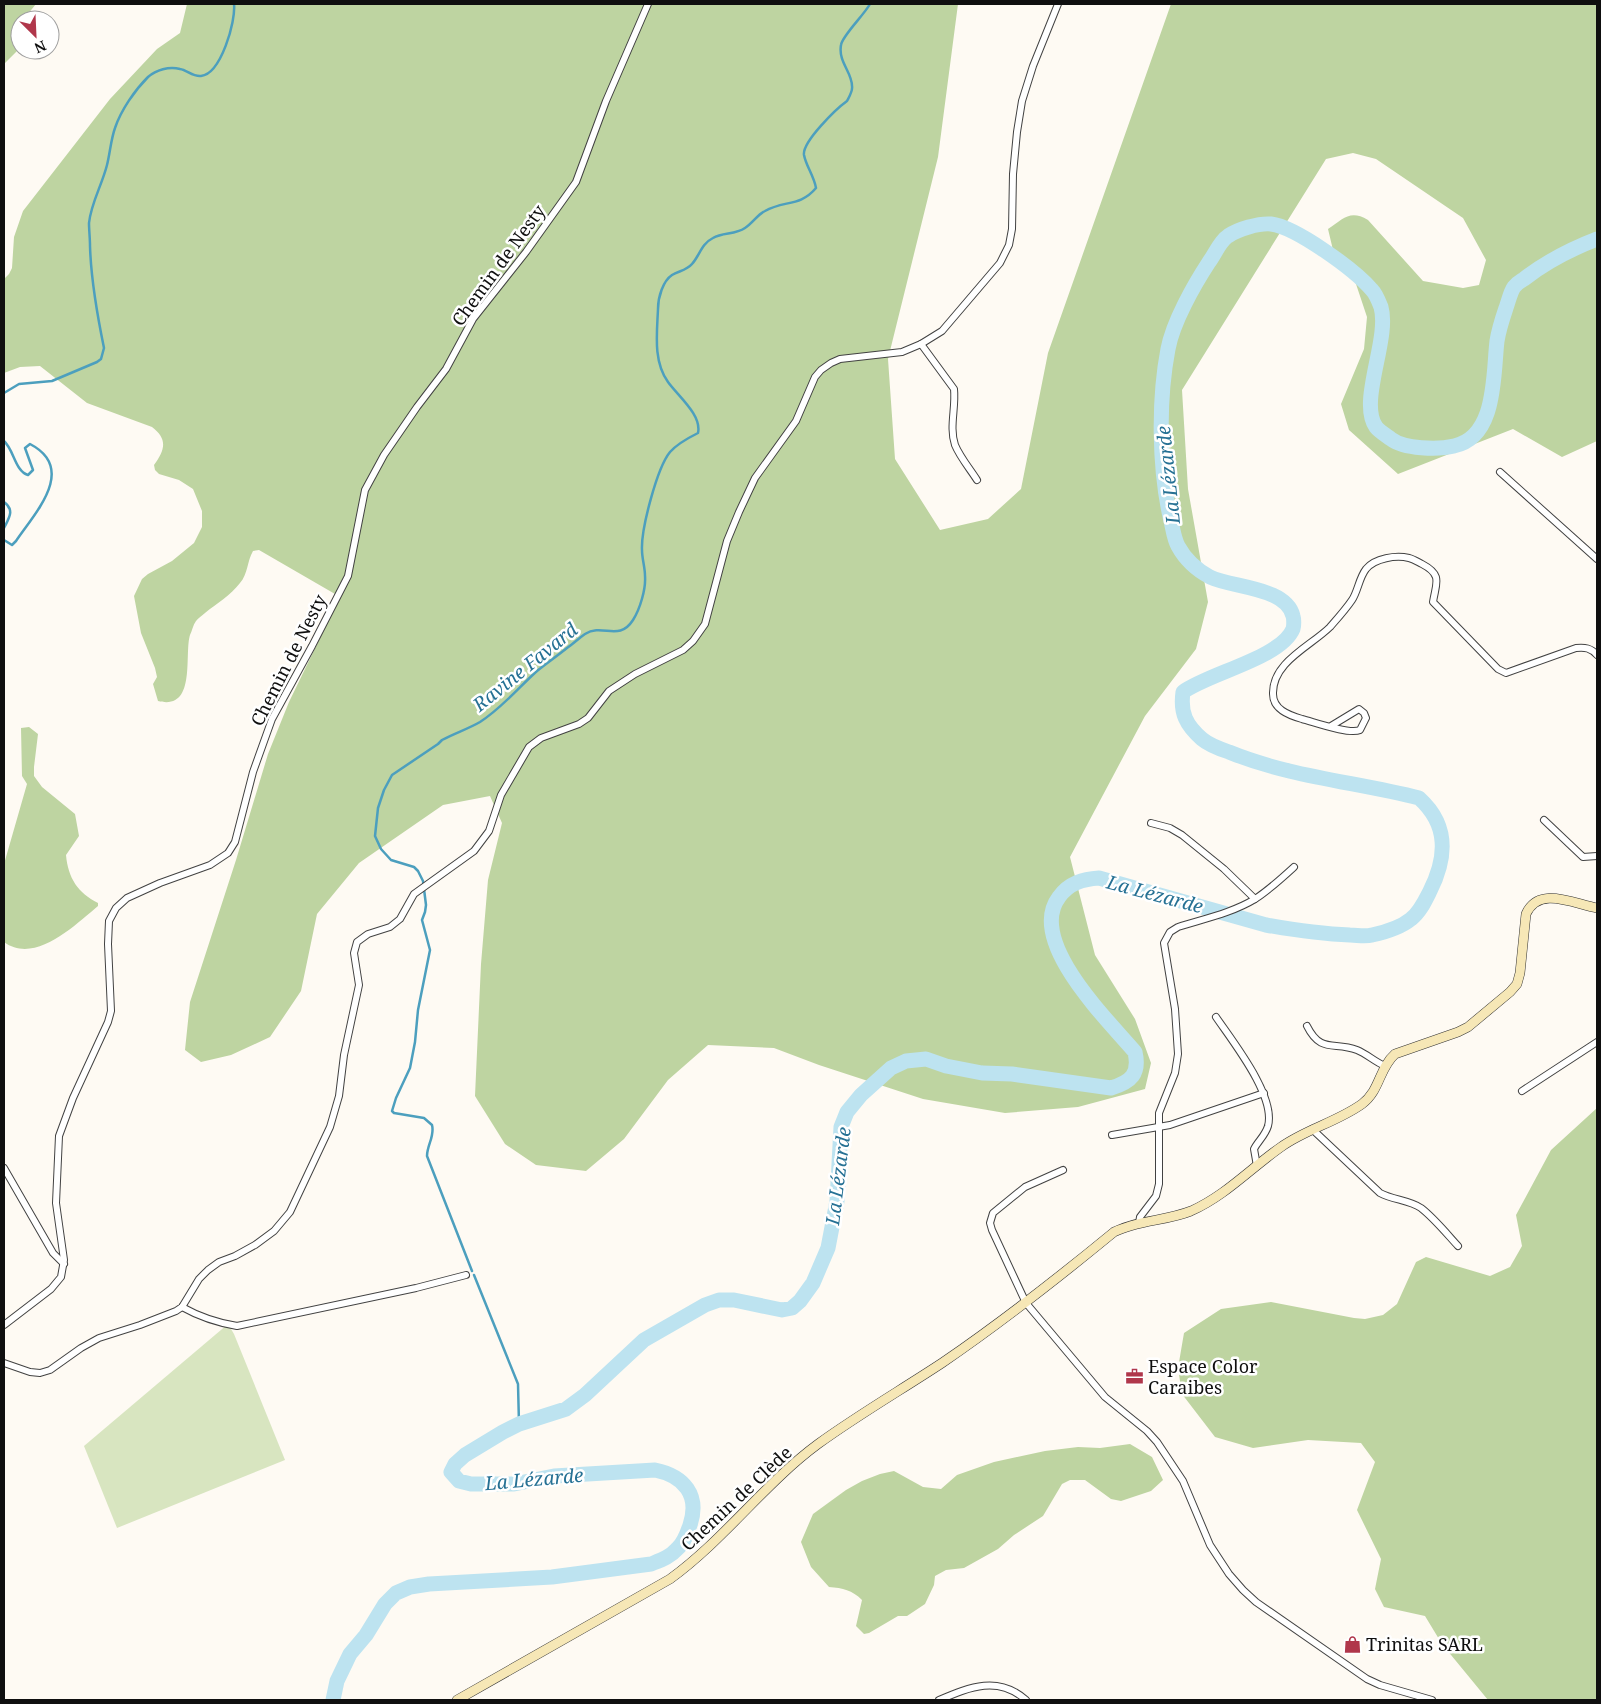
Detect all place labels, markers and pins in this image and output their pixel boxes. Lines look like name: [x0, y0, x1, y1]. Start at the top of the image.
place label: Espace Color Caraibes: [1148, 1354, 1258, 1399]
office icon: Espace Color Caraibes: [1124, 1366, 1144, 1386]
place label: Trinitas SARL: [1366, 1632, 1483, 1656]
shop icon: Trinitas SARL: [1342, 1634, 1362, 1654]

